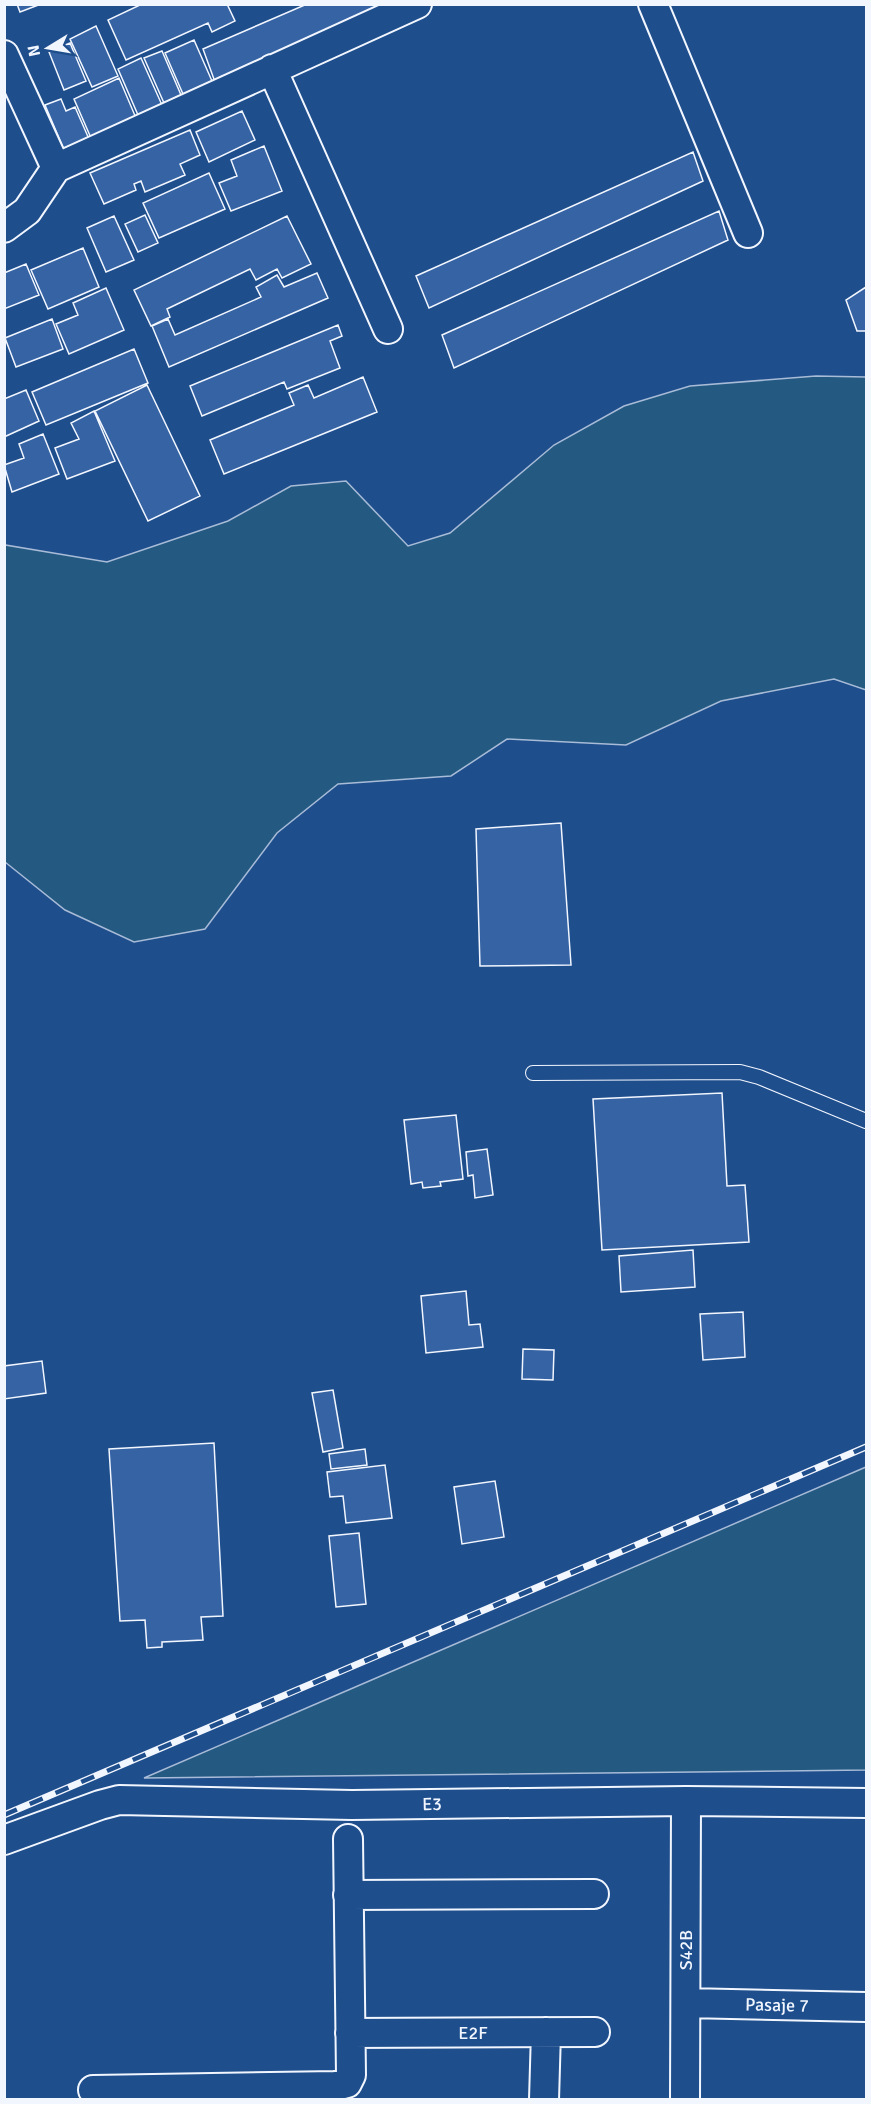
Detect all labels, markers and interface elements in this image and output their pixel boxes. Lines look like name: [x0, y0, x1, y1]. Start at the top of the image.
north arrow: [18, 18, 78, 78]
text: N: [23, 43, 45, 58]
street label: E3: [422, 1793, 442, 1815]
street label: S42B: [675, 1930, 697, 1970]
street label: Pasaje 7: [745, 1993, 809, 2017]
street label: E2F: [458, 2022, 488, 2044]

